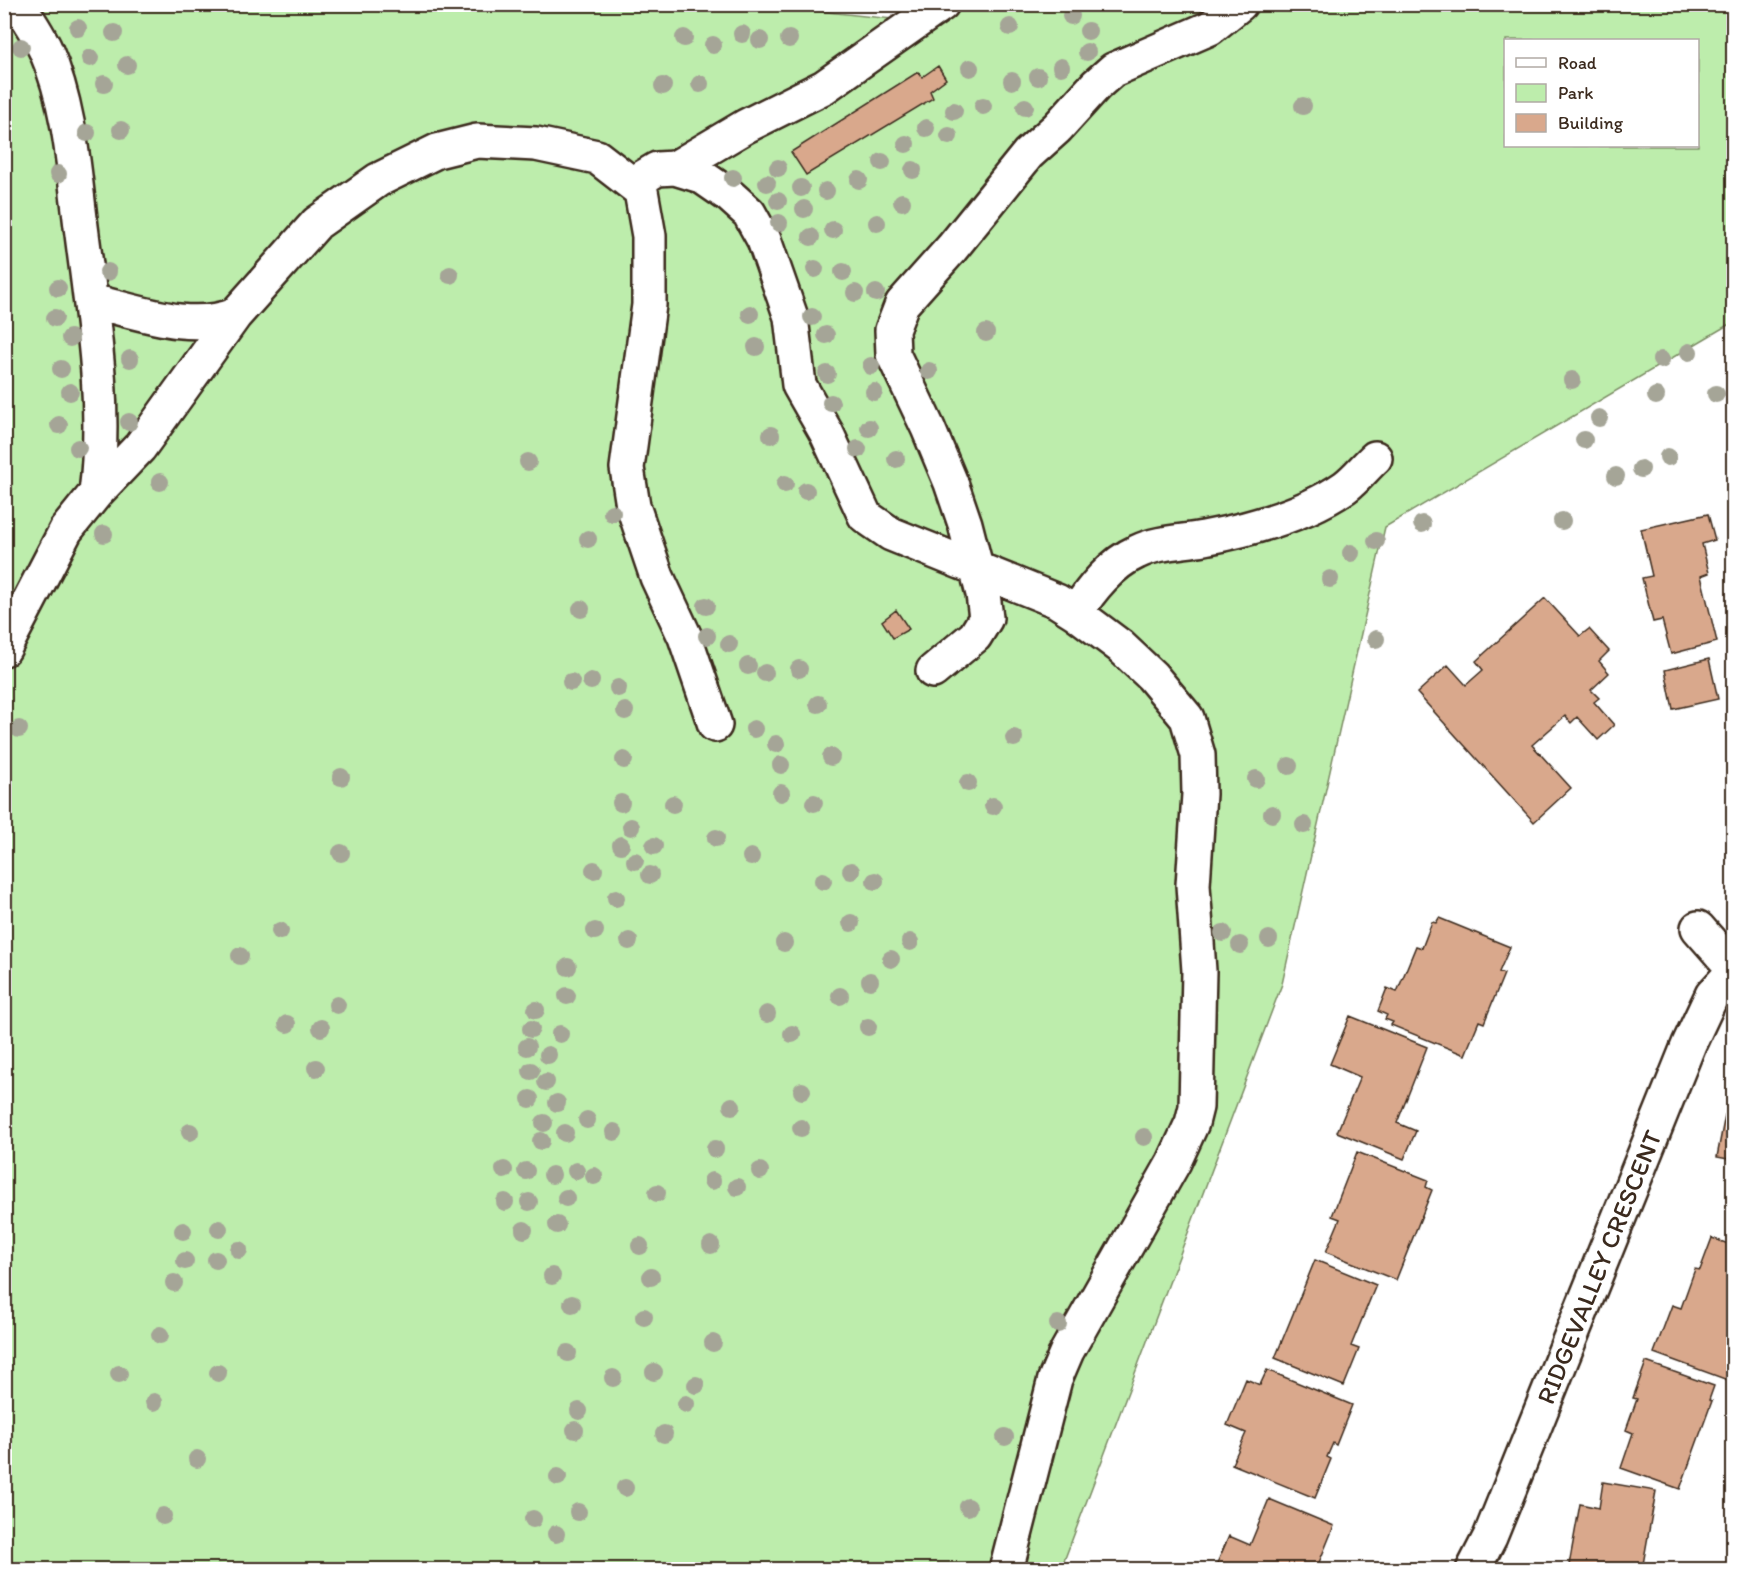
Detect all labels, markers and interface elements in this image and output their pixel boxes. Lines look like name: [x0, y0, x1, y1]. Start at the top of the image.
legend: [1504, 39, 1699, 147]
text: Road: [1558, 52, 1597, 74]
text: Park: [1558, 82, 1593, 104]
text: Building: [1558, 112, 1624, 134]
street label: RIDGEVALLEY CRESCENT: [1529, 1125, 1669, 1409]

